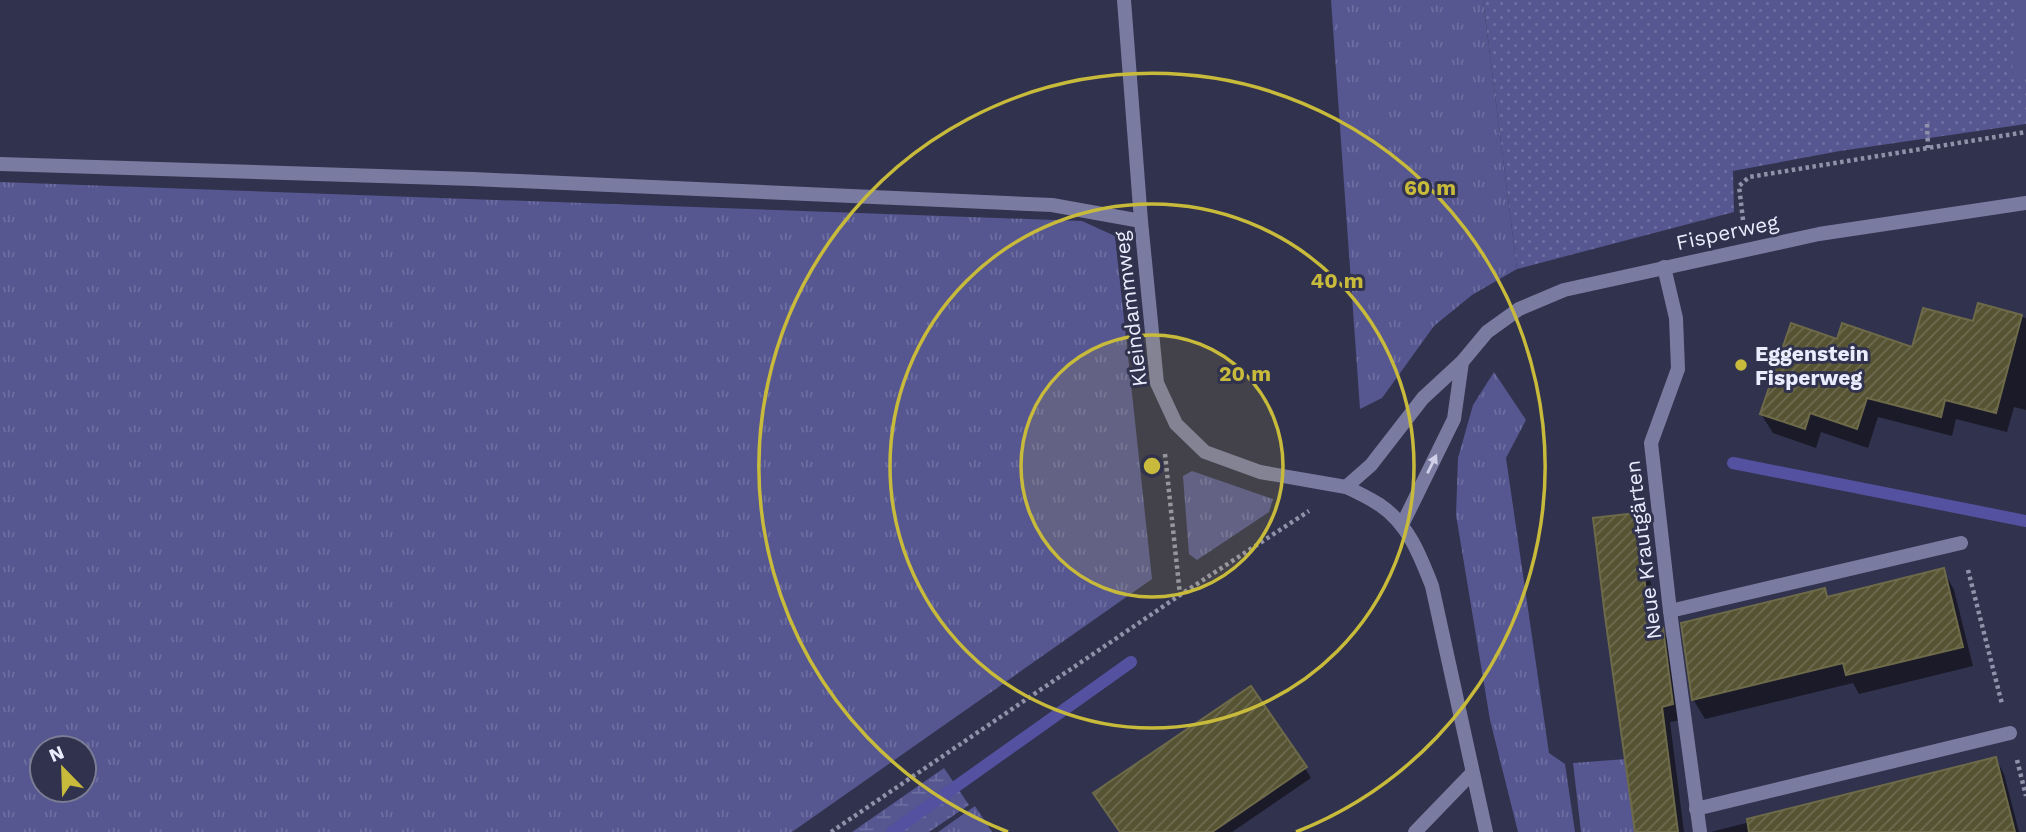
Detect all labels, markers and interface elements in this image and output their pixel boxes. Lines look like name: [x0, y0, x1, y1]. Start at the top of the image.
text: 60 m: [1404, 175, 1456, 200]
street label: Fisperweg: [1674, 209, 1781, 255]
street label: Kleindammweg: [1108, 229, 1152, 388]
text: 40 m: [1311, 268, 1363, 293]
place label: Eggenstein Fisperweg: [1755, 341, 1869, 390]
marker: Eggenstein Fisperweg: [1733, 357, 1749, 373]
text: 20 m: [1219, 361, 1271, 386]
centre of rings: [1140, 454, 1164, 478]
one-way arrow: [1427, 454, 1438, 474]
street label: Neue Krautgärten: [1620, 459, 1666, 641]
north arrow: [28, 734, 98, 804]
text: N: [46, 740, 68, 767]

